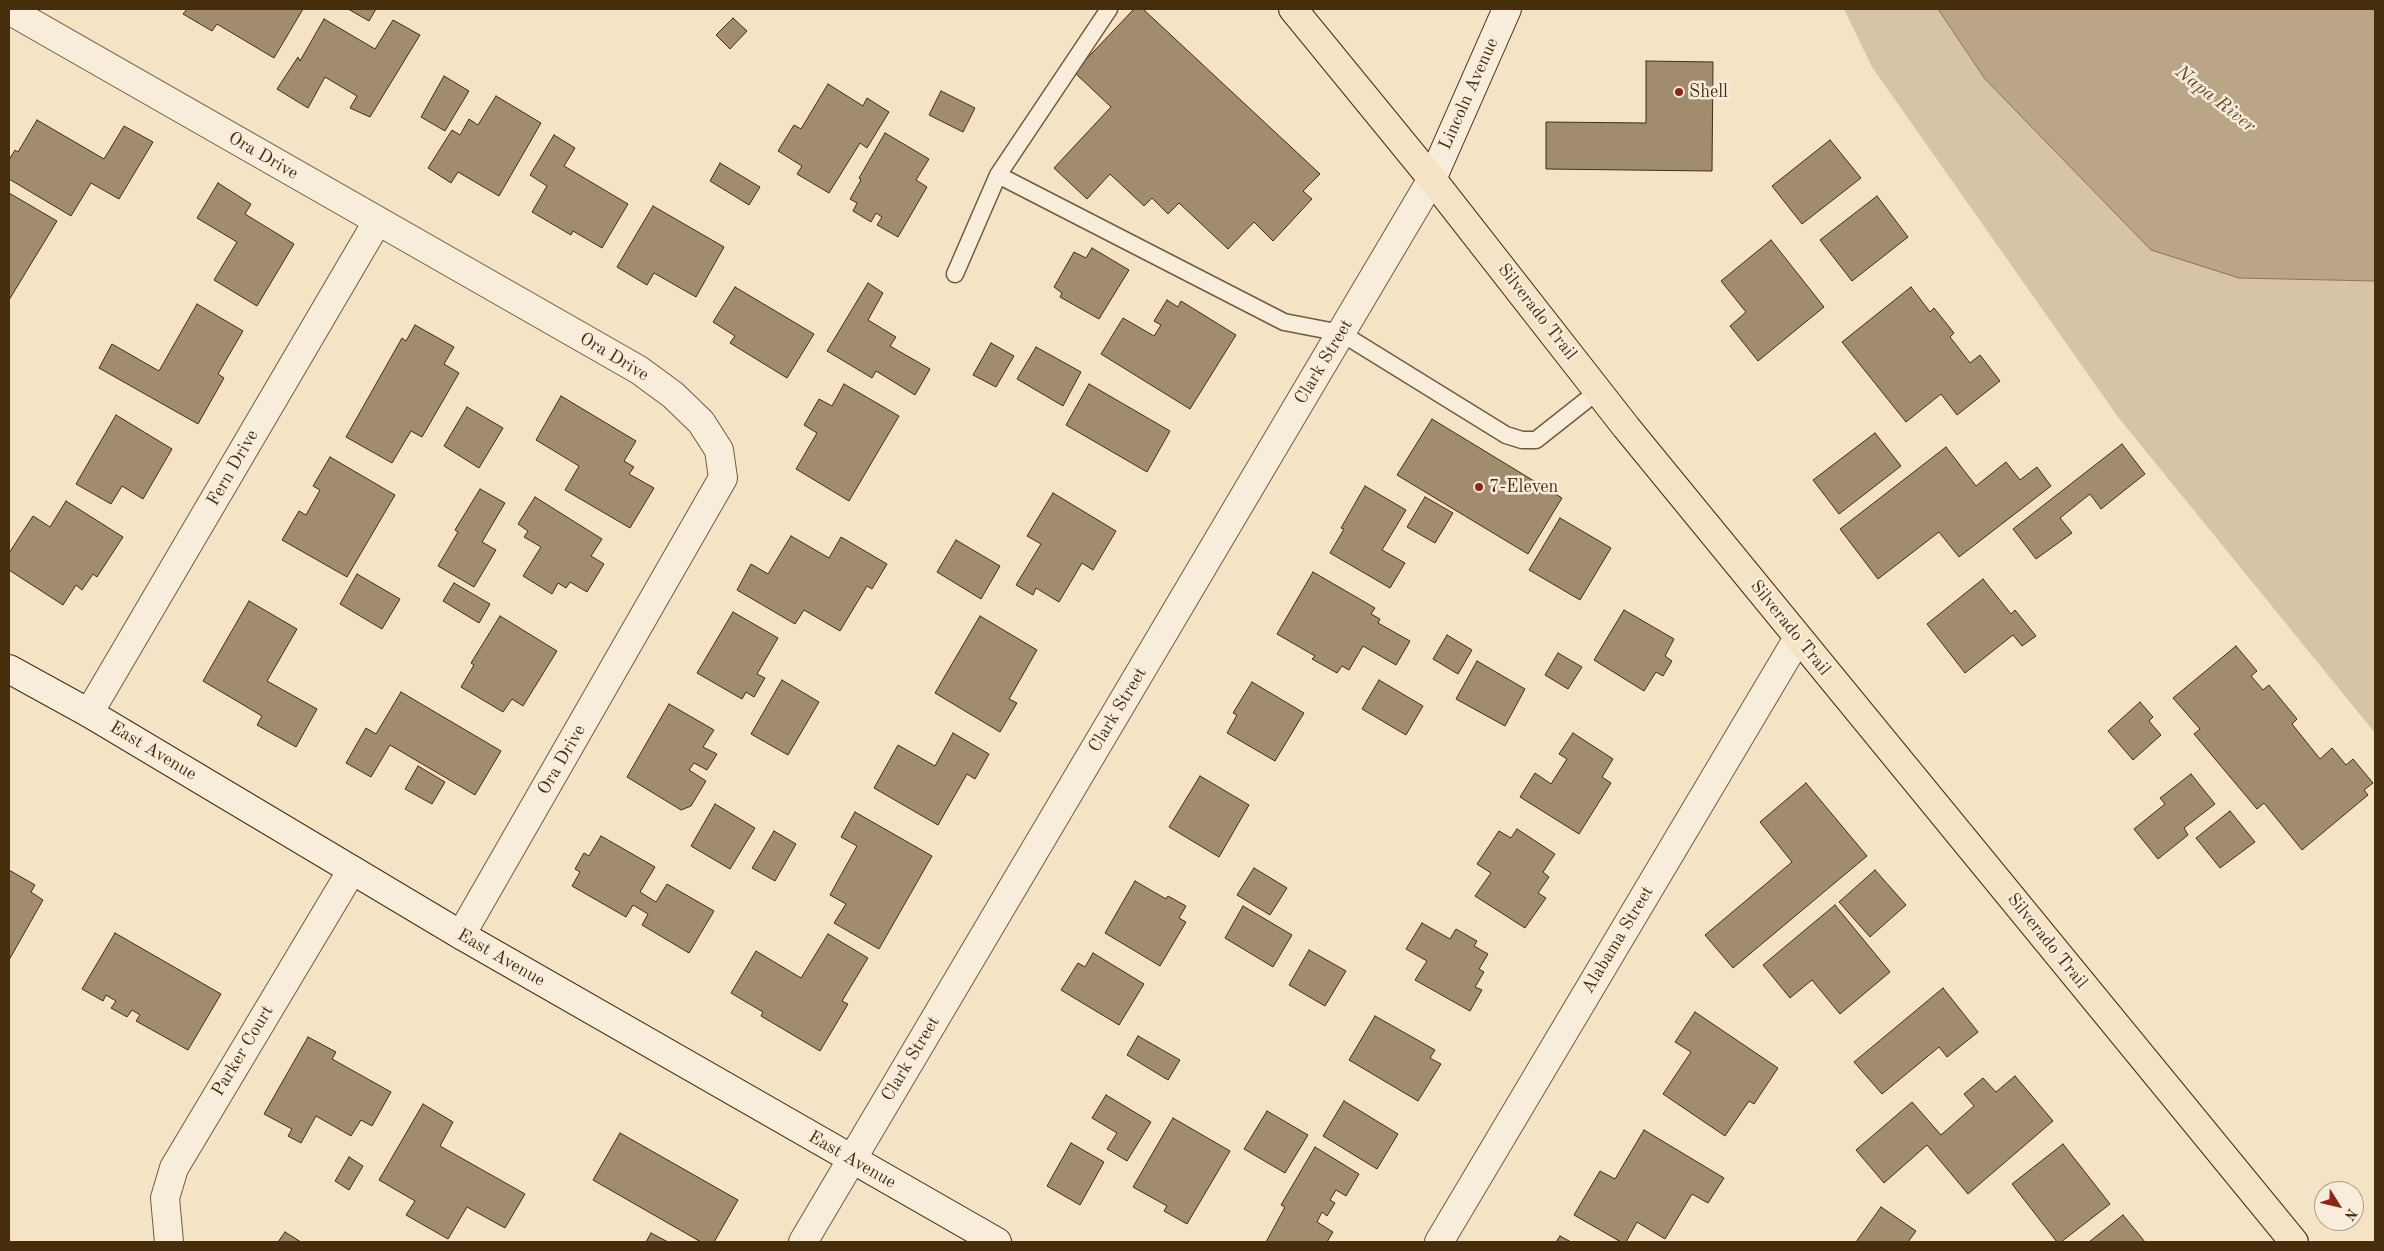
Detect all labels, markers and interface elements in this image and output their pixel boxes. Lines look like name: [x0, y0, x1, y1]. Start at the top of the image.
street label: Lincoln Avenue: [1435, 35, 1503, 153]
water label: Napa River: [2170, 60, 2260, 138]
place label: Shell: [1689, 81, 1728, 103]
marker: Shell: [1673, 86, 1685, 98]
street label: Ora Drive: [224, 127, 302, 185]
street label: Silverado Trail: [1493, 260, 1581, 364]
street label: Clark Street: [1290, 316, 1358, 408]
street label: Ora Drive: [575, 328, 653, 386]
street label: Fern Drive: [203, 426, 263, 510]
place label: 7-Eleven: [1489, 476, 1558, 498]
marker: 7-Eleven: [1473, 481, 1485, 493]
street label: Silverado Trail: [1745, 576, 1835, 680]
street label: Clark Street: [1084, 664, 1152, 756]
street label: East Avenue: [106, 717, 200, 785]
street label: Ora Drive: [533, 721, 591, 799]
street label: Alabama Street: [1577, 882, 1659, 998]
street label: Silverado Trail: [2002, 889, 2092, 993]
street label: East Avenue: [453, 924, 549, 992]
street label: Parker Court: [207, 1002, 279, 1100]
street label: Clark Street: [877, 1013, 945, 1105]
street label: East Avenue: [804, 1126, 900, 1194]
north arrow: [2314, 1181, 2364, 1231]
text: N: [2342, 1206, 2359, 1223]

